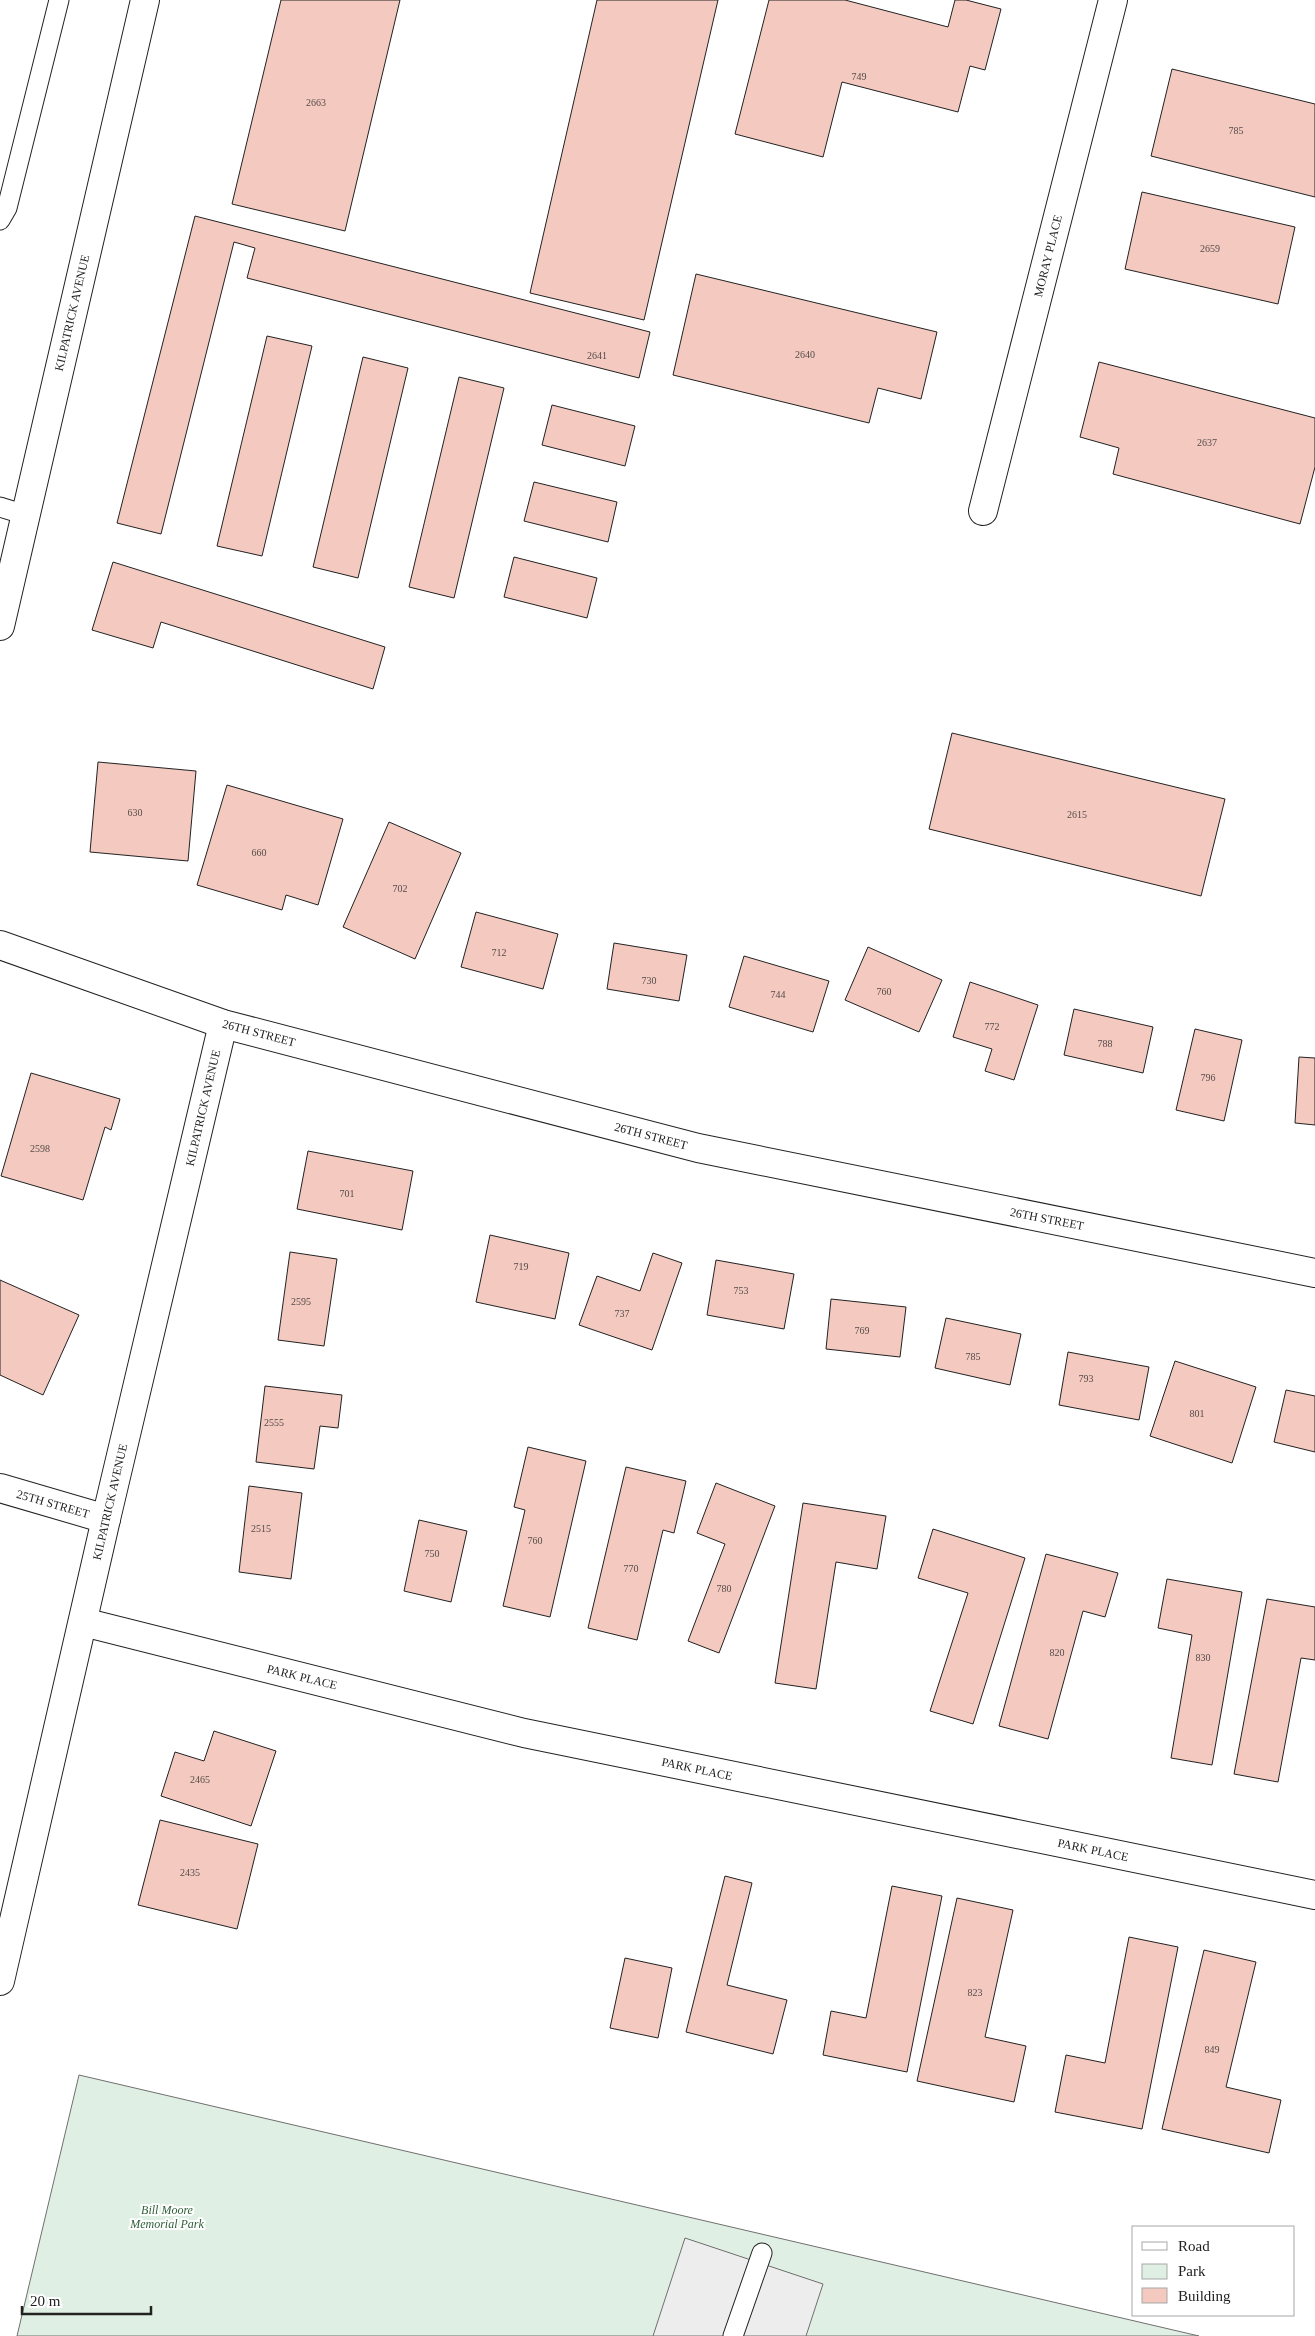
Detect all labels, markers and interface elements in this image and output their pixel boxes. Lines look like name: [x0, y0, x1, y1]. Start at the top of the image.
house number: 749: [852, 71, 867, 82]
house number: 2663: [306, 97, 326, 108]
house number: 785: [1229, 125, 1244, 136]
street label: MORAY PLACE: [1031, 213, 1065, 299]
house number: 2659: [1200, 243, 1220, 254]
street label: KILPATRICK AVENUE: [52, 253, 92, 373]
house number: 2640: [795, 349, 815, 360]
house number: 2641: [587, 350, 607, 361]
house number: 2637: [1197, 437, 1217, 448]
house number: 630: [128, 807, 143, 818]
house number: 2615: [1067, 809, 1087, 820]
house number: 660: [252, 847, 267, 858]
house number: 702: [393, 883, 408, 894]
house number: 712: [492, 947, 507, 958]
house number: 730: [642, 975, 657, 986]
house number: 760: [877, 986, 892, 997]
house number: 744: [771, 989, 786, 1000]
street label: 26TH STREET: [221, 1017, 298, 1050]
house number: 772: [985, 1021, 1000, 1032]
house number: 788: [1098, 1038, 1113, 1049]
street label: KILPATRICK AVENUE: [183, 1048, 223, 1168]
house number: 796: [1201, 1072, 1216, 1083]
street label: 26TH STREET: [613, 1120, 690, 1153]
house number: 2598: [30, 1143, 50, 1154]
house number: 701: [340, 1188, 355, 1199]
street label: 26TH STREET: [1009, 1205, 1086, 1233]
house number: 719: [514, 1261, 529, 1272]
house number: 753: [734, 1285, 749, 1296]
house number: 2595: [291, 1296, 311, 1307]
house number: 737: [615, 1308, 630, 1319]
house number: 769: [855, 1325, 870, 1336]
house number: 785: [966, 1351, 981, 1362]
house number: 793: [1079, 1373, 1094, 1384]
house number: 801: [1190, 1408, 1205, 1419]
house number: 2555: [264, 1417, 284, 1428]
street label: KILPATRICK AVENUE: [90, 1442, 130, 1562]
street label: 25TH STREET: [15, 1487, 92, 1521]
house number: 2515: [251, 1523, 271, 1534]
house number: 760: [528, 1535, 543, 1546]
house number: 750: [425, 1548, 440, 1559]
house number: 770: [624, 1563, 639, 1574]
house number: 780: [717, 1583, 732, 1594]
house number: 820: [1050, 1647, 1065, 1658]
house number: 830: [1196, 1652, 1211, 1663]
street label: PARK PLACE: [265, 1662, 339, 1692]
street label: PARK PLACE: [660, 1755, 734, 1783]
house number: 2465: [190, 1774, 210, 1785]
street label: PARK PLACE: [1056, 1836, 1130, 1864]
house number: 2435: [180, 1867, 200, 1878]
house number: 823: [968, 1987, 983, 1998]
house number: 849: [1205, 2044, 1220, 2055]
park label: Bill Moore Memorial Park: [129, 2203, 204, 2231]
legend: [1132, 2226, 1295, 2316]
text: Road: [1178, 2238, 1210, 2254]
text: Park: [1178, 2263, 1206, 2279]
scale bar: [22, 2284, 151, 2316]
text: Building: [1178, 2288, 1231, 2304]
text: 20 m: [30, 2293, 61, 2309]

